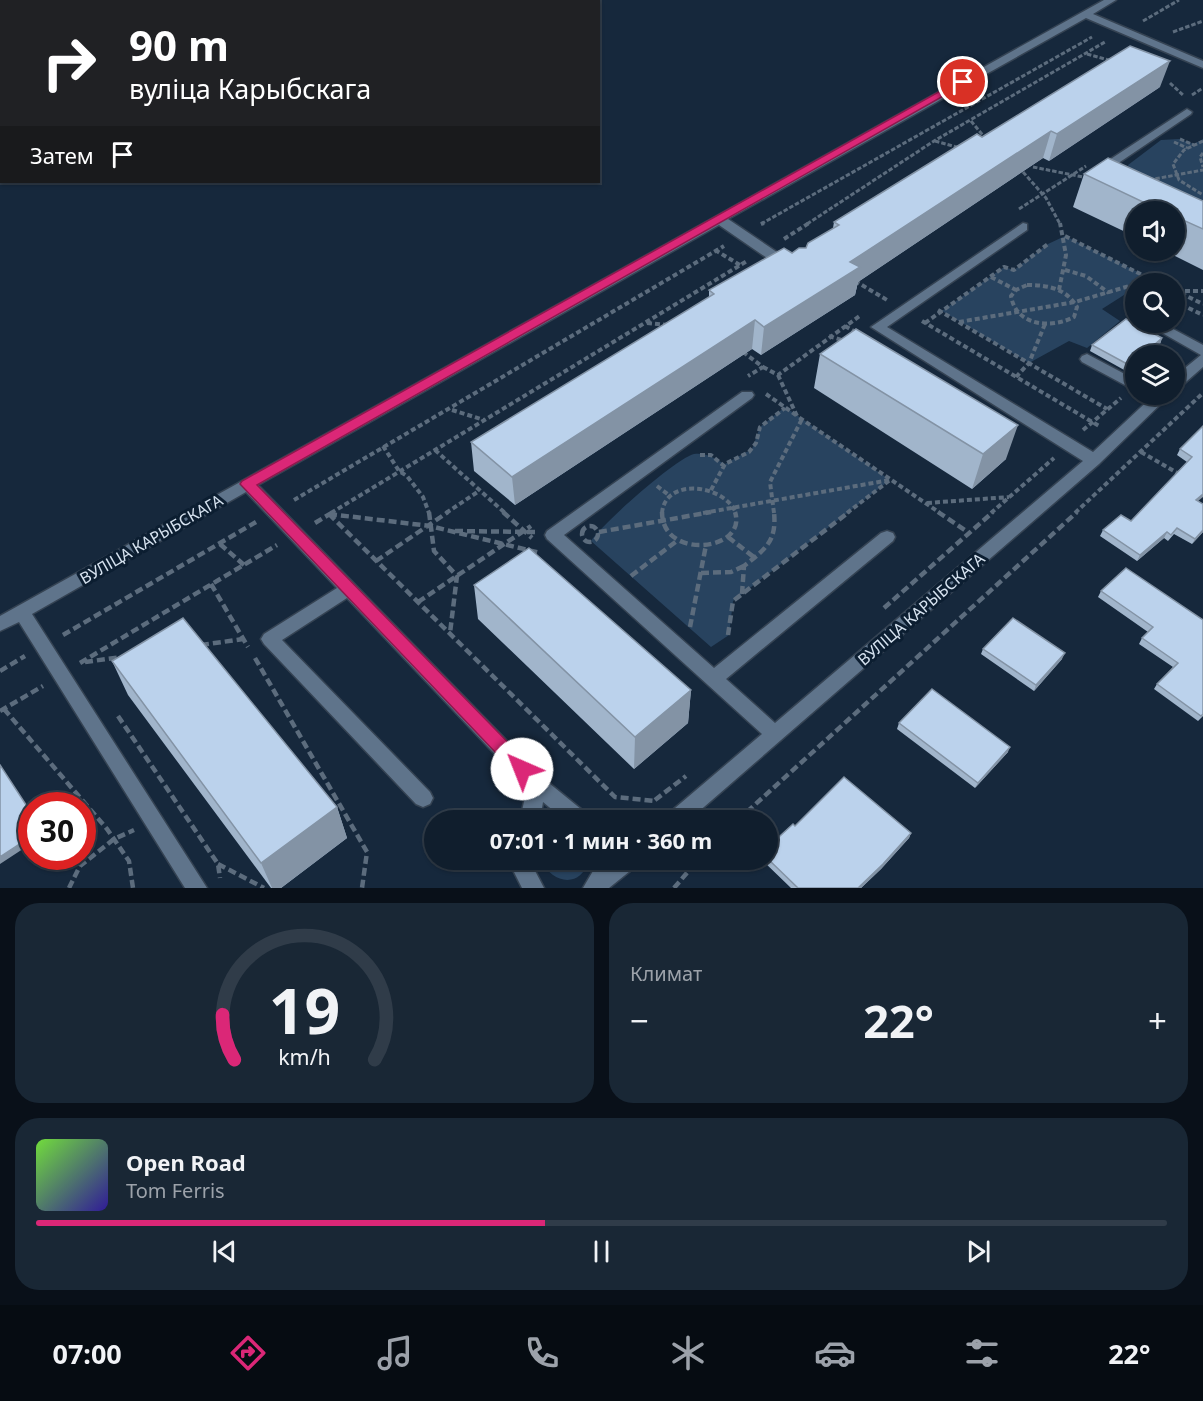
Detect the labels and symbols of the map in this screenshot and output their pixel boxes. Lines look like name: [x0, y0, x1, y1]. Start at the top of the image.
pin: [937, 56, 988, 107]
street label: ВУЛІЦА КАРЫБСКАГА: [75, 489, 227, 589]
street label: ВУЛІЦА КАРЫБСКАГА: [853, 547, 990, 670]
position arrow: [490, 737, 554, 801]
speed limit sign: 30: [18, 792, 96, 870]

